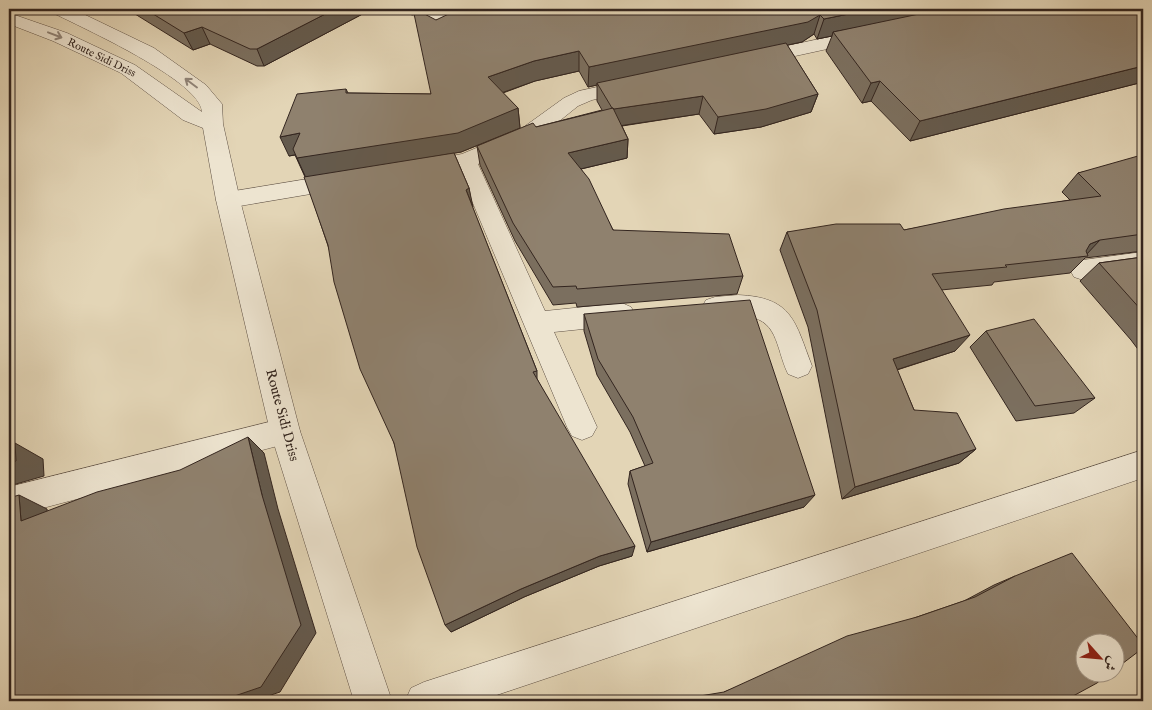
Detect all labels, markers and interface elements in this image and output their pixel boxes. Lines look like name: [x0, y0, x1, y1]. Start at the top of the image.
one-way arrow: [46, 31, 62, 40]
street label: Route Sidi Driss: [65, 35, 138, 81]
one-way arrow: [184, 78, 198, 88]
street label: Route Sidi Driss: [261, 367, 303, 463]
north arrow: [1074, 632, 1124, 682]
text: ش: [1099, 653, 1122, 674]

